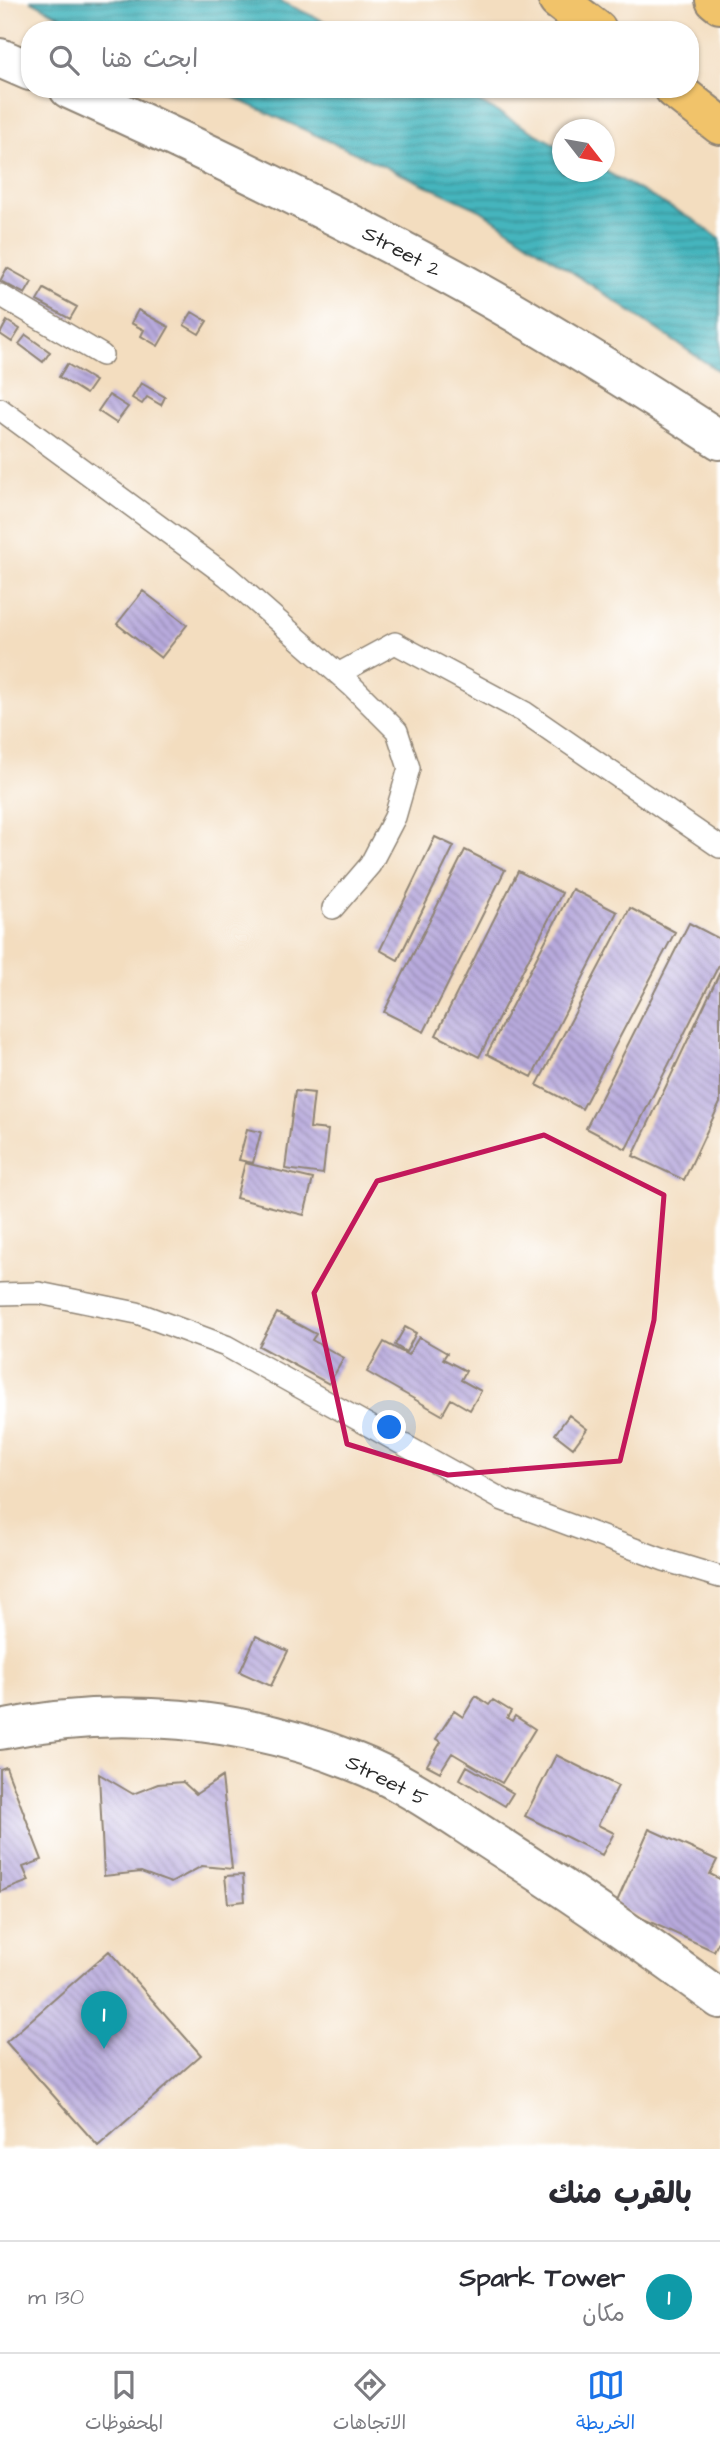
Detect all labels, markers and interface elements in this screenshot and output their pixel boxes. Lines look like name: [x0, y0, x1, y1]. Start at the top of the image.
search box: [21, 21, 699, 98]
icon: search: [45, 41, 83, 79]
text: ابحث هنا: [101, 41, 198, 77]
north arrow: [552, 119, 615, 182]
street label: Street 2: [357, 219, 446, 284]
your location: [372, 1410, 406, 1444]
street label: Street 5: [341, 1748, 433, 1813]
pin: 1: [81, 1991, 127, 2049]
text: بالقرب منك: [548, 2173, 692, 2215]
text: Spark Tower: [460, 2260, 625, 2296]
text: 130 m: [28, 2281, 84, 2313]
text: 1: [668, 2281, 670, 2313]
text: مكان: [582, 2298, 625, 2330]
tab: المحفوظات: [85, 2366, 163, 2439]
tab: الاتجاهات: [333, 2366, 406, 2439]
tab: الخريطة: [576, 2366, 635, 2439]

